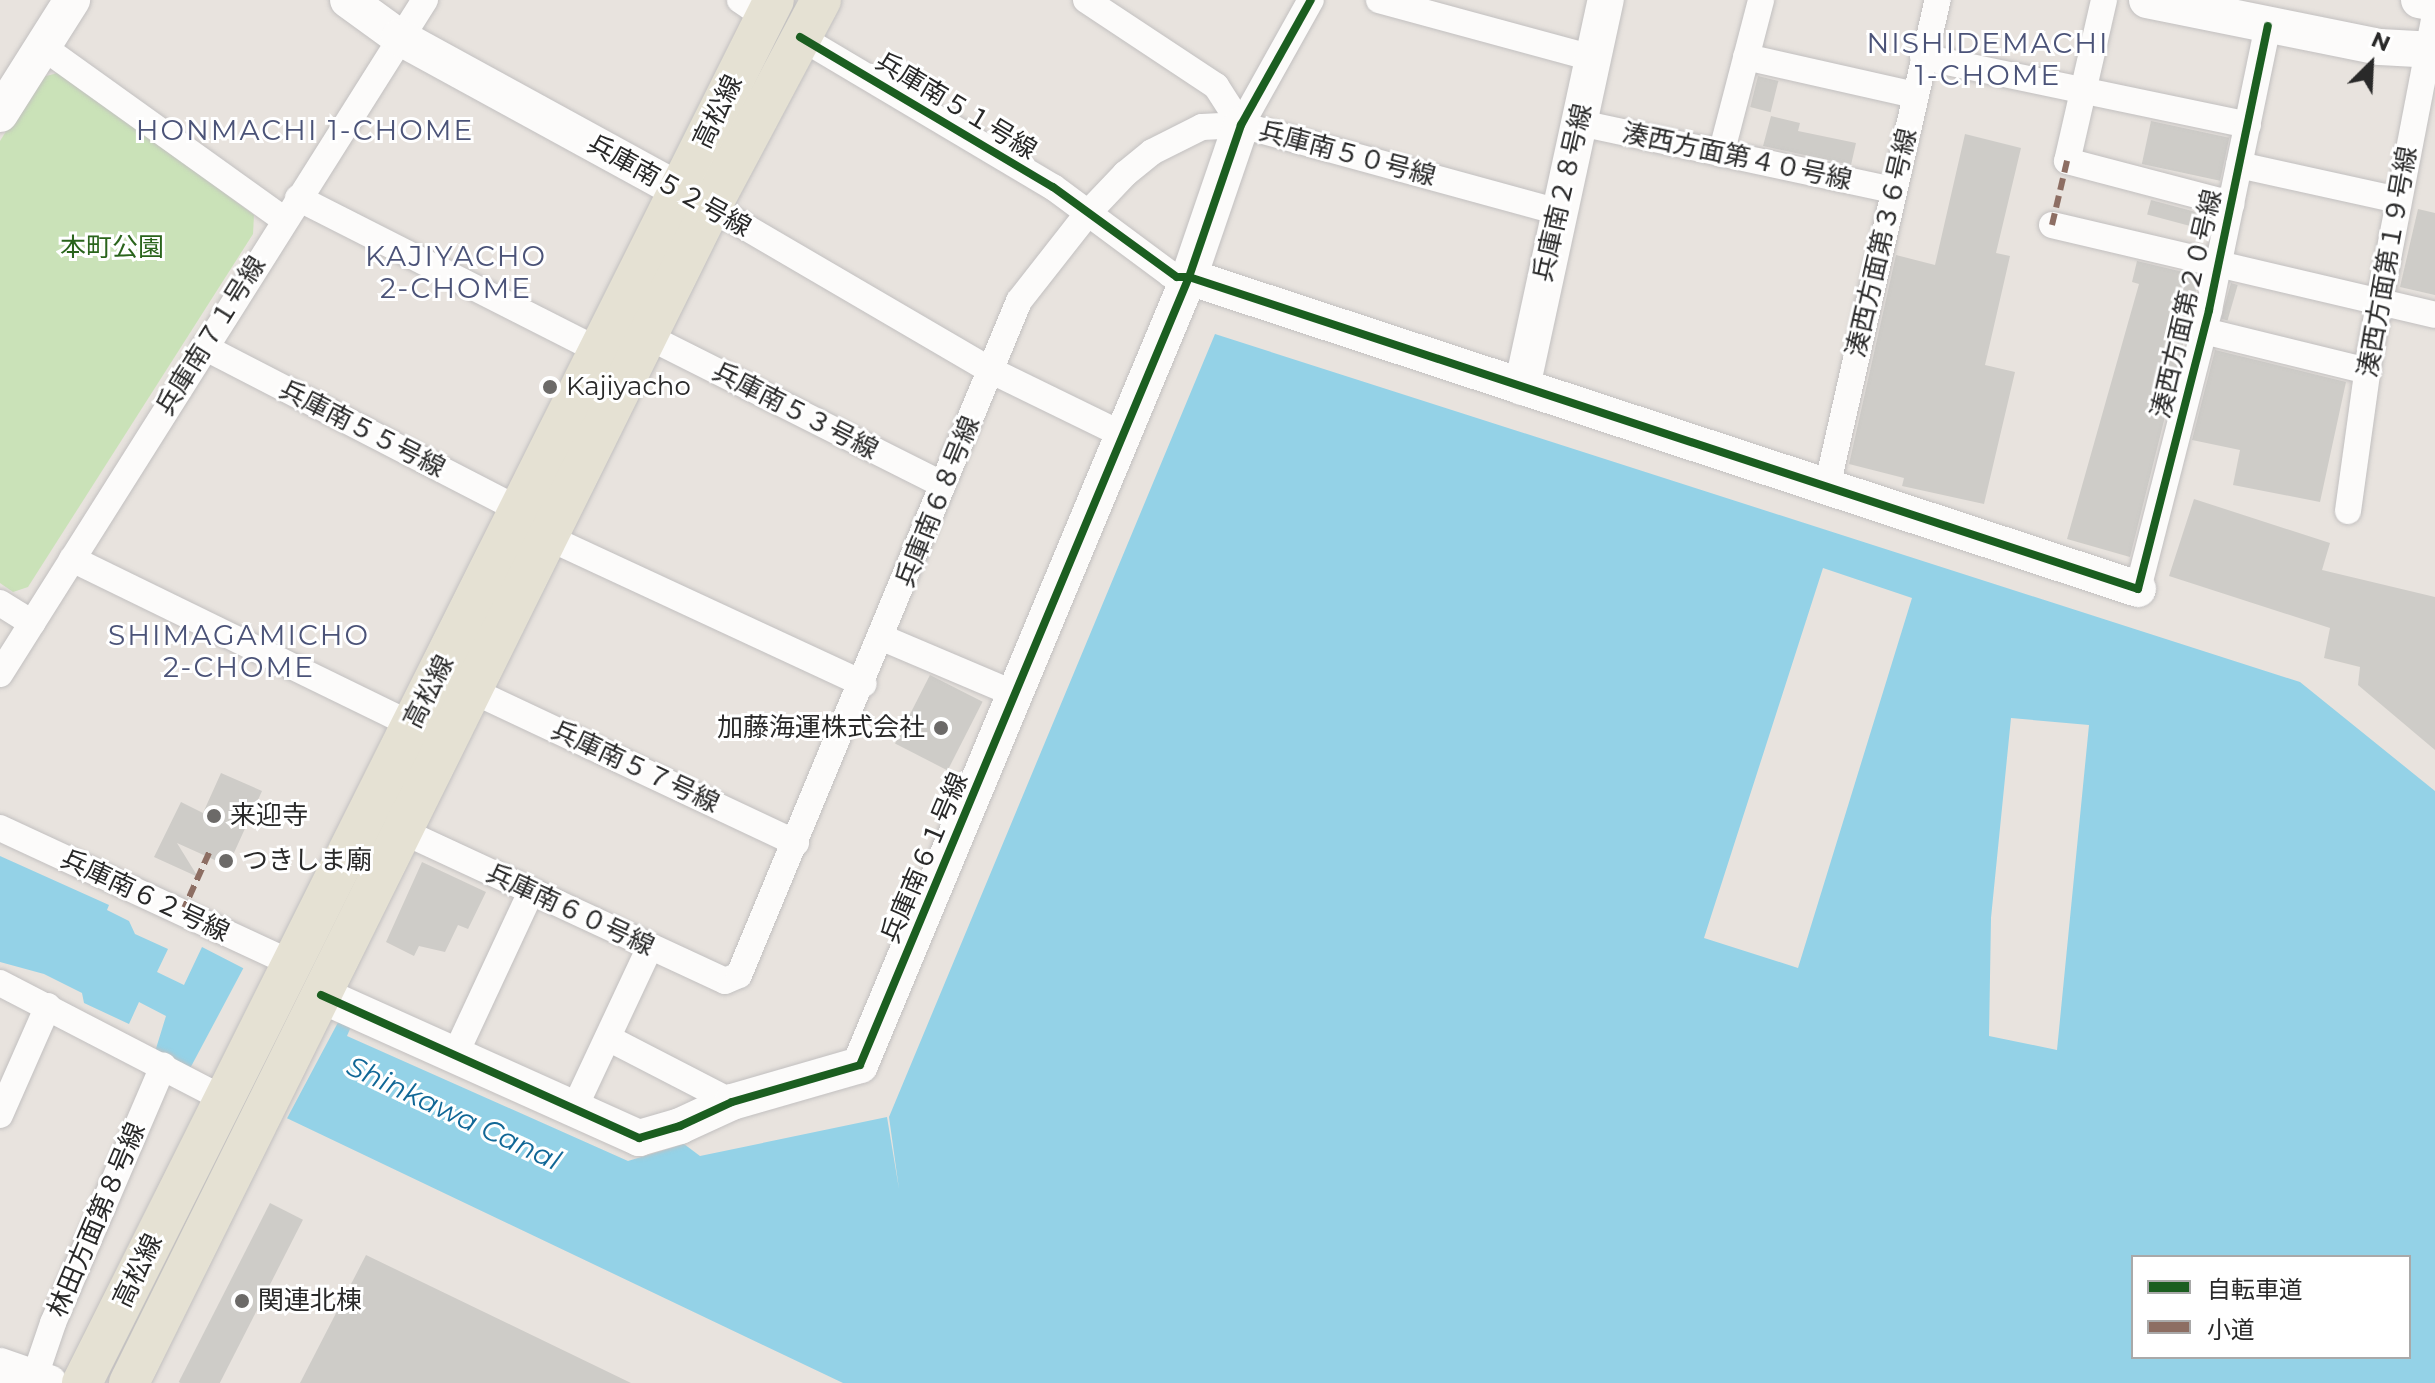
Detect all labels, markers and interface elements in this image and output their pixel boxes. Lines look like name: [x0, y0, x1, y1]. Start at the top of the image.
north arrow: [2331, 24, 2411, 104]
district label: NISHIDEMACHI 1-CHOME: [1866, 26, 2110, 92]
text: N: [2367, 26, 2395, 58]
street label: 兵庫南５１号線: [870, 46, 1042, 166]
street label: 高松線: [687, 70, 749, 154]
street label: 兵庫南２８号線: [1527, 101, 1599, 285]
district label: HONMACHI 1-CHOME: [136, 113, 474, 147]
street label: 兵庫南５０号線: [1255, 115, 1439, 193]
street label: 湊西方面第４０号線: [1619, 117, 1855, 197]
street label: 湊西方面第３６号線: [1840, 125, 1924, 361]
street label: 兵庫南５２号線: [582, 128, 756, 244]
street label: 湊西方面第１９号線: [2352, 144, 2424, 380]
street label: 湊西方面第２０号線: [2145, 186, 2229, 422]
park label: 本町公園: [60, 232, 164, 264]
district label: KAJIYACHO 2-CHOME: [365, 239, 547, 305]
street label: 兵庫南７１号線: [150, 251, 272, 421]
street label: 兵庫南５３号線: [707, 356, 883, 466]
place label: Kajiyacho: [566, 371, 691, 403]
street label: 兵庫南５５号線: [274, 374, 450, 484]
marker: Kajiyacho: [541, 378, 559, 396]
street label: 兵庫南６８号線: [889, 412, 987, 592]
district label: SHIMAGAMICHO 2-CHOME: [108, 618, 370, 684]
street label: 高松線: [397, 650, 461, 734]
place label: 加藤海運株式会社: [717, 712, 925, 744]
street label: 兵庫南５７号線: [546, 714, 724, 820]
marker: 加藤海運株式会社: [932, 719, 950, 737]
street label: 兵庫南６１号線: [875, 768, 975, 948]
place label: 来迎寺: [230, 800, 308, 832]
marker: 来迎寺: [205, 807, 223, 825]
street label: 兵庫南６２号線: [56, 843, 234, 949]
place label: つきしま廟: [242, 845, 372, 877]
marker: つきしま廟: [217, 852, 235, 870]
street label: 兵庫南６０号線: [481, 857, 659, 963]
water label: Shinkawa Canal: [342, 1049, 566, 1177]
street label: 林田方面第８号線: [42, 1118, 152, 1322]
street label: 高松線: [107, 1229, 169, 1313]
legend: [2131, 1255, 2411, 1359]
text: 自転車道: [2207, 1275, 2303, 1304]
place label: 関連北棟: [258, 1285, 362, 1317]
marker: 関連北棟: [233, 1292, 251, 1310]
text: 小道: [2207, 1315, 2255, 1344]

